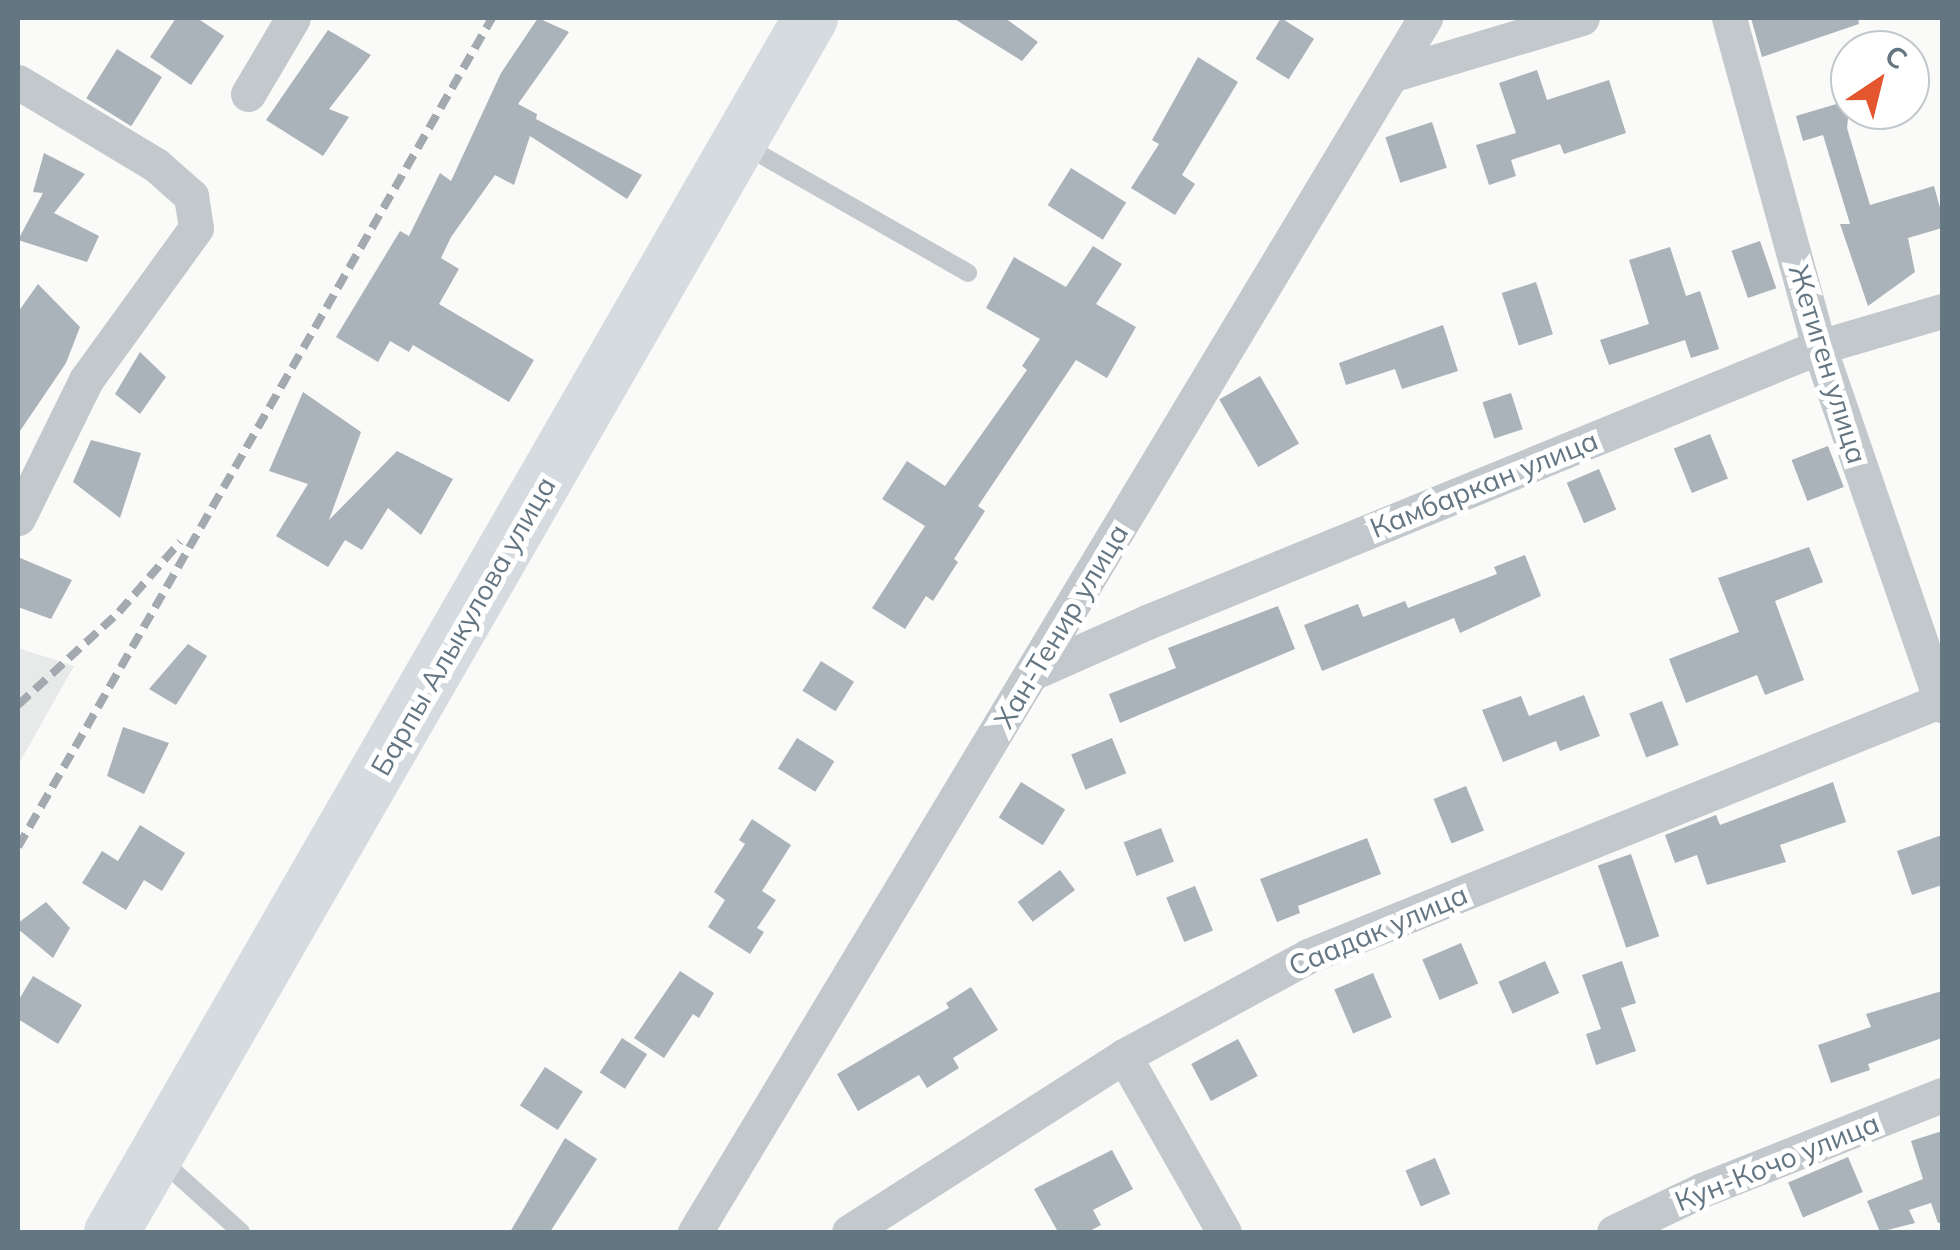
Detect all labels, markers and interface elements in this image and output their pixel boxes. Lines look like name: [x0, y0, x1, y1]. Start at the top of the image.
north arrow: [1830, 30, 1930, 130]
text: С: [1878, 37, 1914, 76]
street label: Жетиген улица: [1782, 260, 1874, 468]
street label: Камбаркан улица: [1365, 423, 1603, 545]
street label: Барпы Алыкулова улица: [364, 471, 562, 781]
street label: Хан-Тенир улица: [987, 518, 1135, 734]
street label: Саадак улица: [1283, 877, 1473, 983]
street label: Кун-Кочо улица: [1670, 1106, 1884, 1218]

